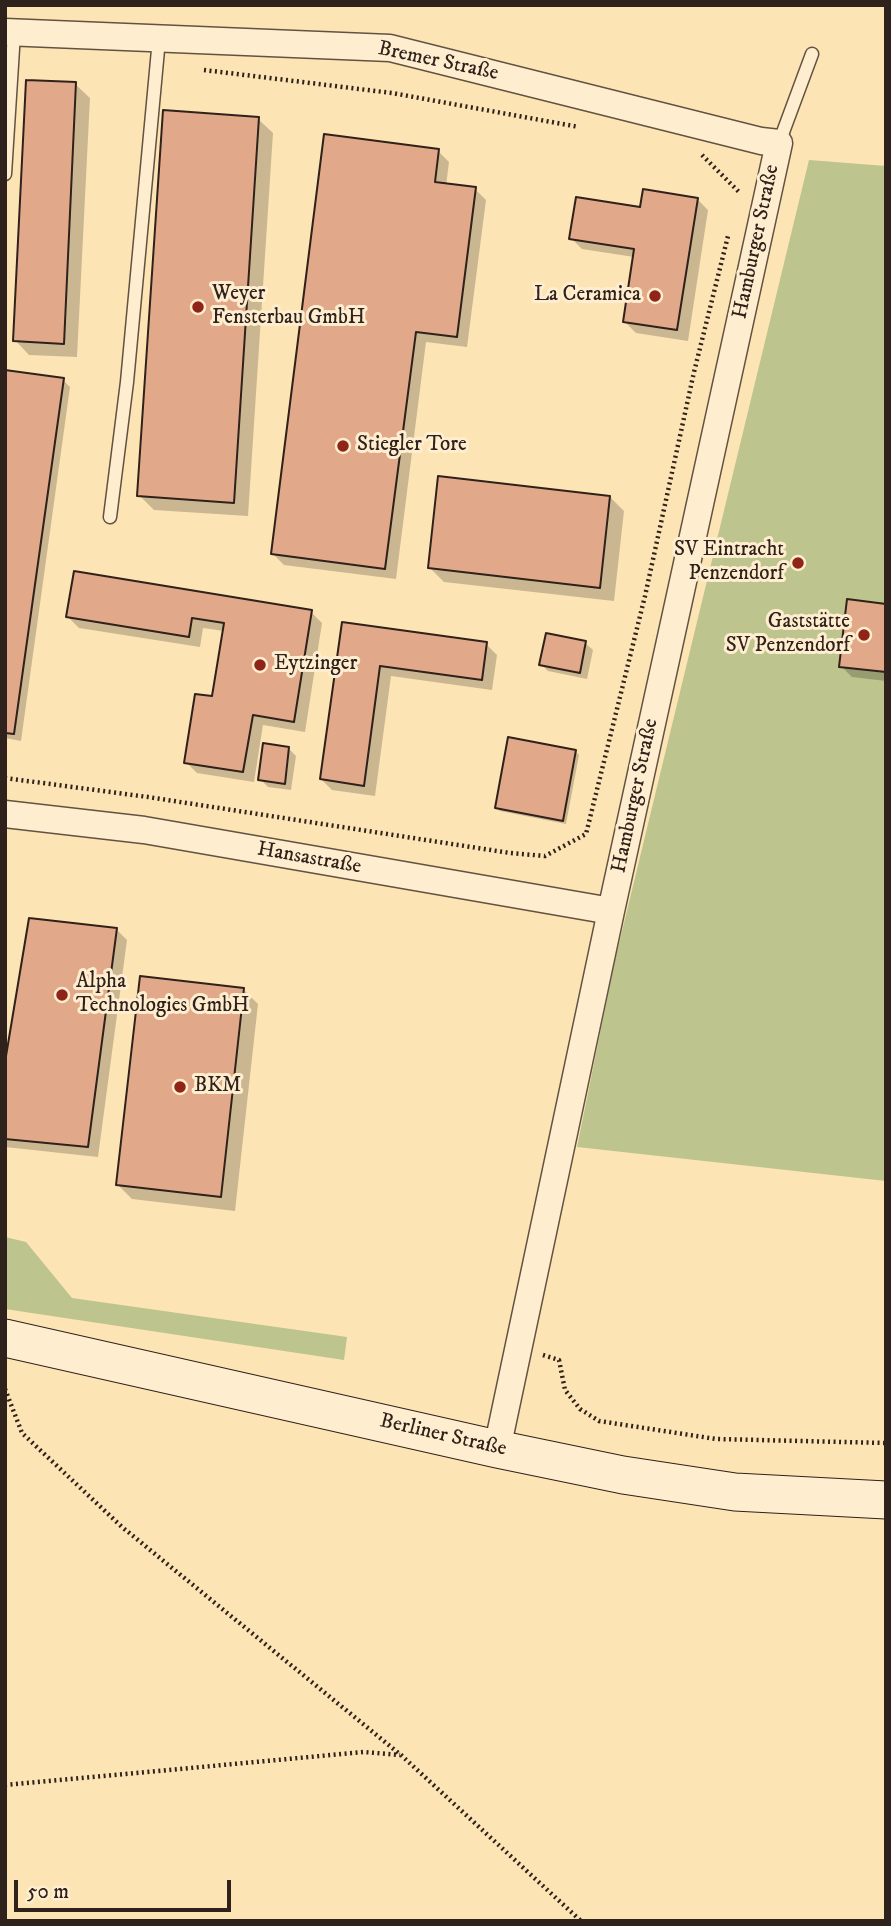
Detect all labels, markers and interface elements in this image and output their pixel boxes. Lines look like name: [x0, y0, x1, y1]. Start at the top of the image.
street label: Bremer Straße: [376, 37, 500, 87]
street label: Hamburger Straße: [728, 163, 786, 321]
place label: Weyer Fensterbau GmbH: [212, 282, 365, 332]
place label: La Ceramica: [534, 283, 641, 309]
marker: La Ceramica: [647, 288, 663, 304]
marker: Weyer Fensterbau GmbH: [190, 299, 206, 315]
place label: Stiegler Tore: [357, 433, 467, 459]
marker: Stiegler Tore: [335, 438, 351, 454]
place label: SV Eintracht Penzendorf: [674, 538, 784, 588]
marker: SV Eintracht Penzendorf: [790, 555, 806, 571]
place label: Gaststätte SV Penzendorf: [726, 610, 850, 660]
marker: Gaststätte SV Penzendorf: [856, 627, 872, 643]
place label: Eytzinger: [274, 652, 357, 678]
marker: Eytzinger: [252, 657, 268, 673]
street label: Hamburger Straße: [607, 717, 665, 875]
street label: Hansastraße: [255, 837, 363, 881]
place label: Alpha Technologies GmbH: [76, 970, 249, 1020]
marker: Alpha Technologies GmbH: [54, 987, 70, 1003]
place label: BKM: [194, 1074, 241, 1100]
marker: BKM: [172, 1079, 188, 1095]
street label: Berliner Straße: [377, 1409, 509, 1463]
scale bar: [18, 1867, 234, 1911]
text: 50 m: [27, 1879, 69, 1905]

